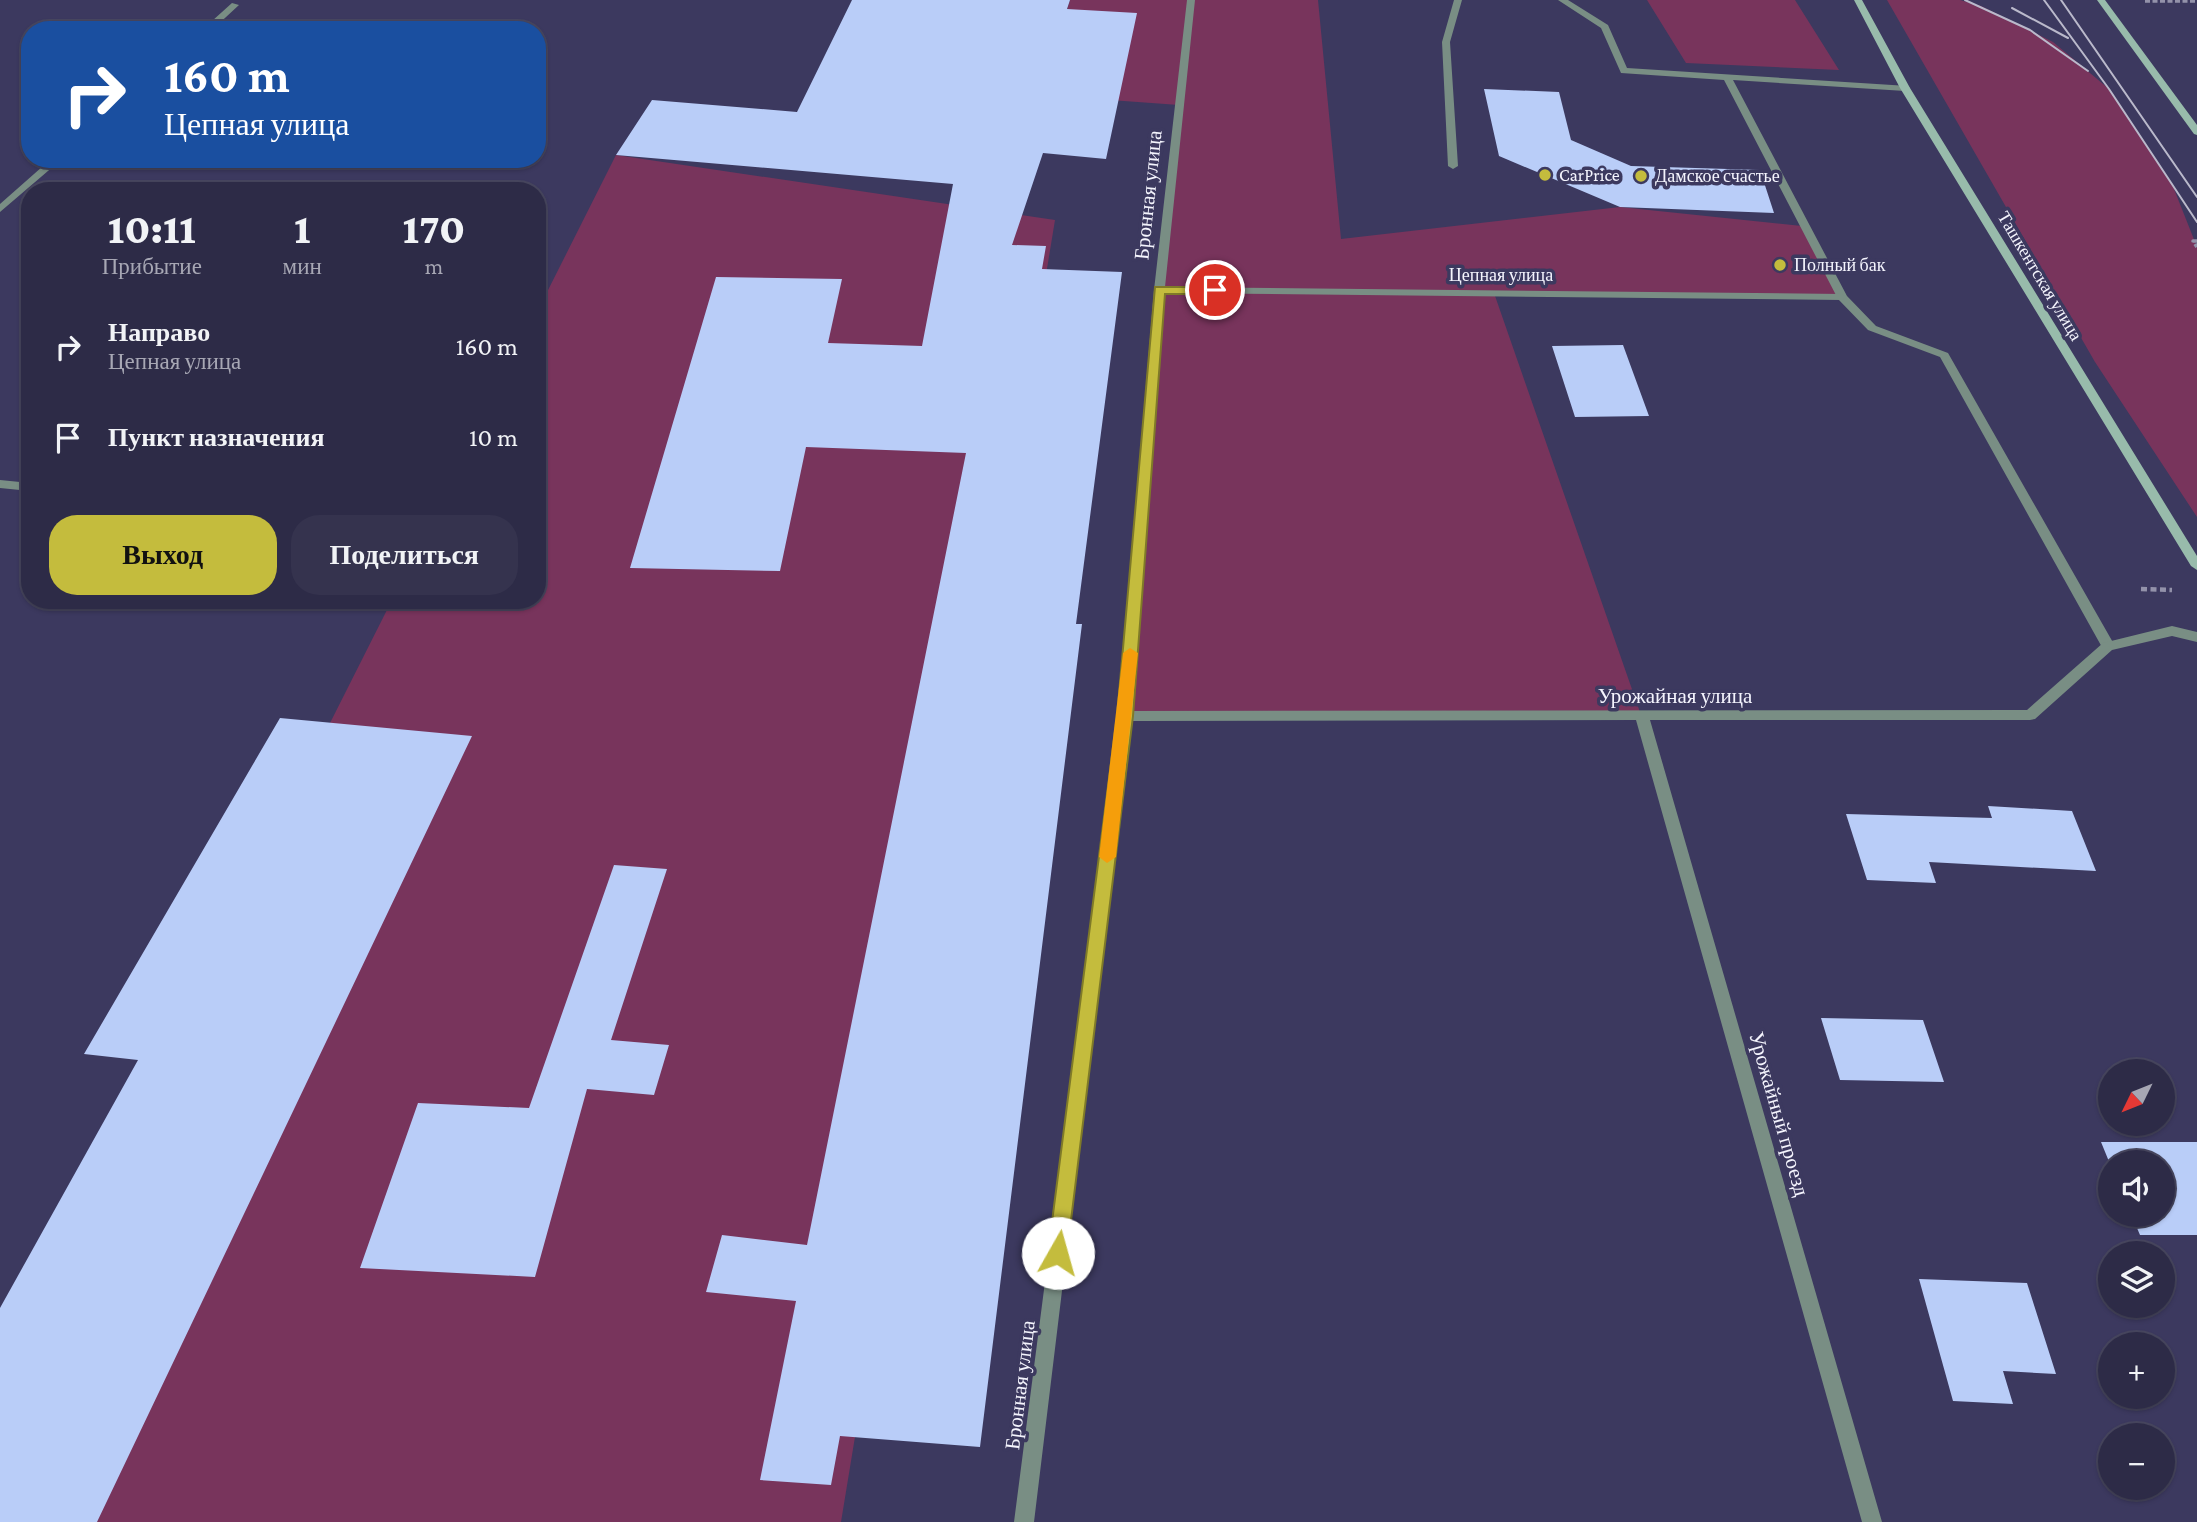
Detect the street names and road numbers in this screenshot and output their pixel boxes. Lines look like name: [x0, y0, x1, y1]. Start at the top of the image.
street label: Бронная улица: [1129, 128, 1167, 261]
street label: Ташкентская улица: [1994, 208, 2086, 344]
street label: Цепная улица: [1449, 265, 1553, 285]
street label: Урожайная улица: [1598, 684, 1753, 708]
street label: Урожайный проезд: [1744, 1029, 1814, 1199]
street label: Бронная улица: [1000, 1318, 1040, 1451]

